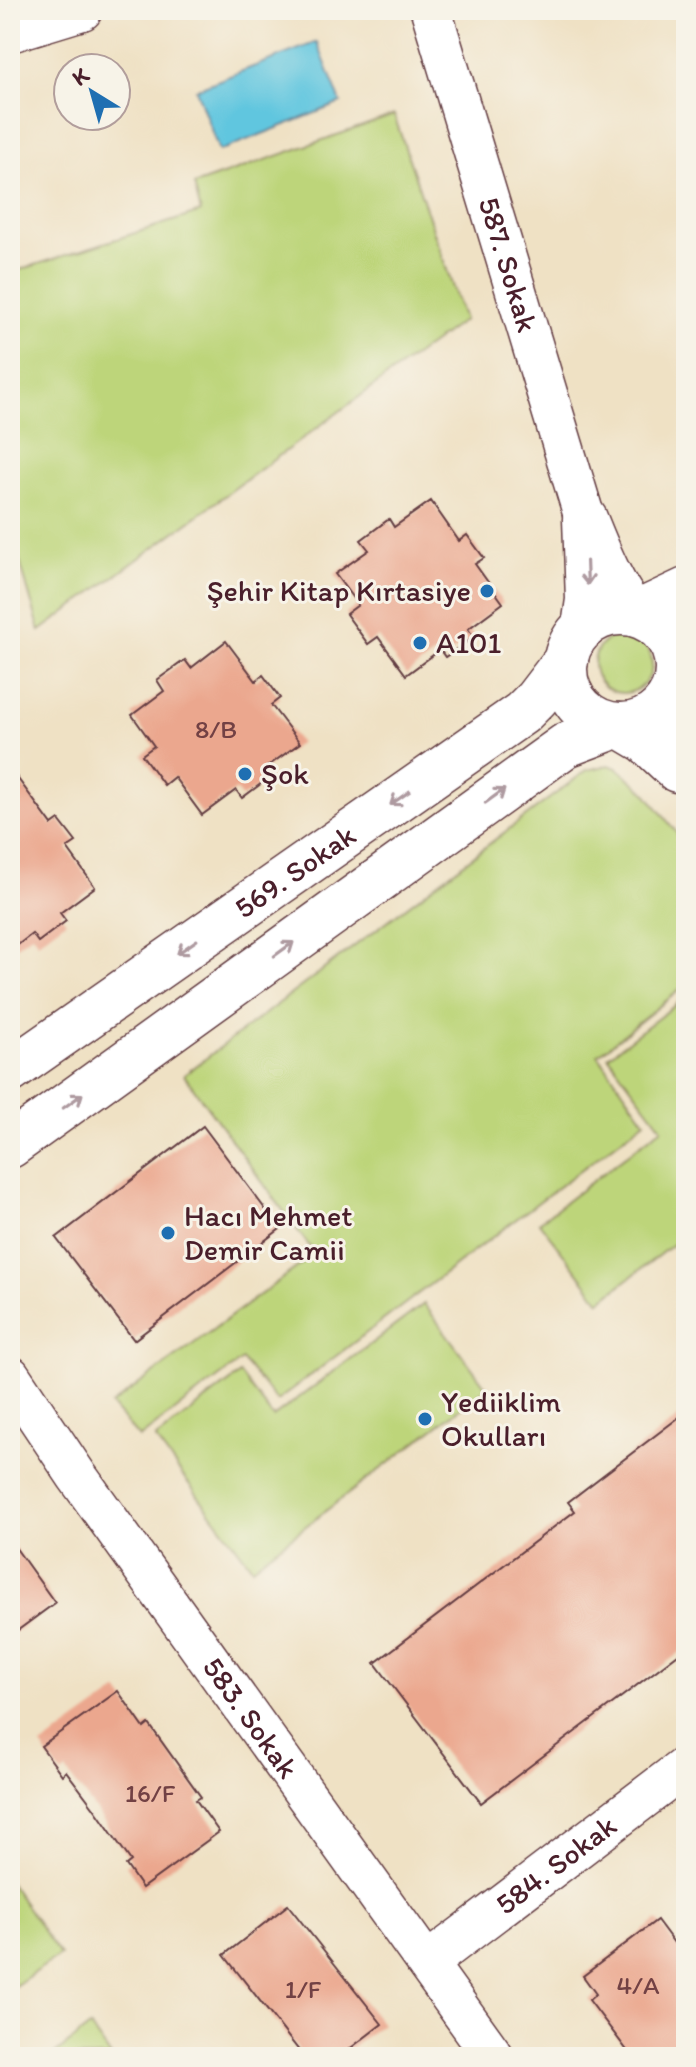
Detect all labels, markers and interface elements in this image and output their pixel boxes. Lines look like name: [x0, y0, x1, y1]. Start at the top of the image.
north arrow: [52, 52, 132, 132]
text: K: [67, 61, 95, 91]
street label: 587. Sokak: [471, 193, 546, 336]
one-way arrow: [580, 559, 595, 586]
place label: Şehir Kitap Kırtasiye: [207, 572, 471, 609]
marker: Şehir Kitap Kırtasiye: [478, 582, 496, 600]
place label: A101: [436, 624, 502, 661]
marker: A101: [411, 634, 429, 652]
house number: 8/B: [195, 713, 237, 745]
place label: Şok: [261, 755, 309, 792]
marker: Şok: [236, 765, 254, 783]
one-way arrow: [484, 788, 505, 805]
one-way arrow: [390, 790, 412, 806]
street label: 569. Sokak: [227, 816, 363, 926]
one-way arrow: [176, 939, 198, 955]
one-way arrow: [273, 940, 295, 957]
one-way arrow: [62, 1092, 84, 1109]
place label: Hacı Mehmet Demir Camii: [184, 1197, 353, 1268]
marker: Hacı Mehmet Demir Camii: [159, 1224, 177, 1242]
place label: Yediiklim Okulları: [441, 1383, 561, 1454]
marker: Yediiklim Okulları: [416, 1410, 434, 1428]
street label: 583. Sokak: [195, 1650, 307, 1785]
house number: 16/F: [125, 1777, 176, 1809]
street label: 584. Sokak: [488, 1807, 623, 1922]
house number: 4/A: [616, 1969, 660, 2001]
house number: 1/F: [285, 1973, 322, 2005]

